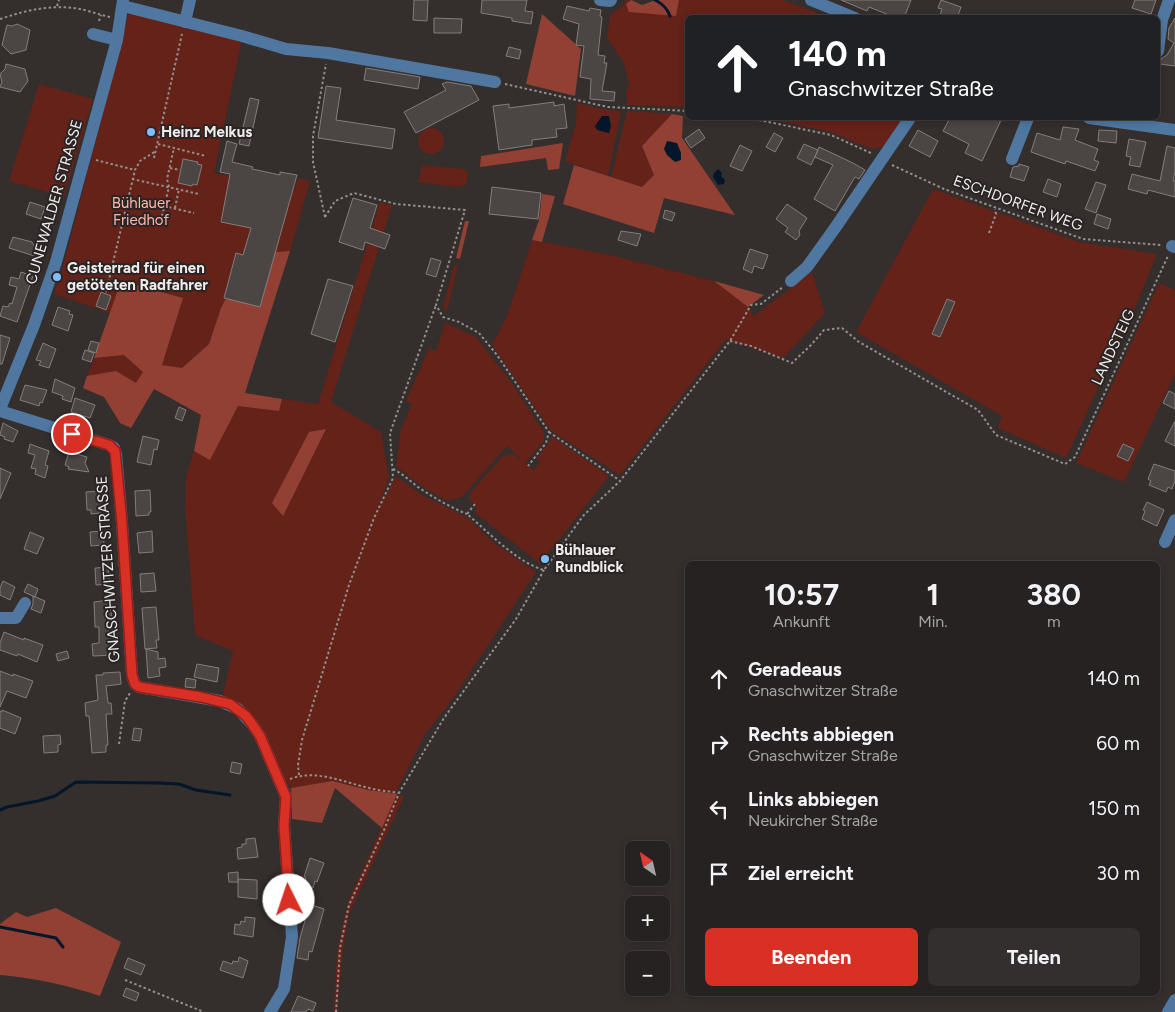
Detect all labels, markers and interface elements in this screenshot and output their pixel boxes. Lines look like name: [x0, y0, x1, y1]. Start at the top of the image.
text: 140 m: [788, 33, 886, 75]
icon: ahead: [705, 35, 770, 100]
text: Gnaschwitzer Straße: [788, 75, 994, 102]
street label: CUNEWALDER STRASSE: [22, 118, 86, 286]
place label: Heinz Melkus: [161, 123, 252, 141]
marker: Heinz Melkus: [145, 126, 157, 138]
street label: ESCHDORFER WEG: [951, 171, 1085, 235]
park label: Bühlauer Friedhof: [112, 194, 170, 229]
place label: Geisterrad für einen getöteten Radfahrer: [67, 259, 208, 294]
marker: Geisterrad für einen getöteten Radfahrer: [51, 271, 63, 283]
street label: LANDSTEIG: [1088, 306, 1138, 388]
pin: [51, 413, 93, 455]
icon: arrive: [58, 420, 86, 448]
street label: GNASCHWITZER STRASSE: [92, 475, 124, 663]
place label: Bühlauer Rundblick: [555, 541, 623, 576]
marker: Bühlauer Rundblick: [539, 553, 551, 565]
text: 10:57: [764, 576, 839, 613]
text: 1: [927, 576, 939, 613]
text: 380: [1027, 576, 1081, 613]
text: Ankunft: [773, 612, 830, 631]
text: Min.: [918, 612, 948, 631]
text: m: [1047, 612, 1061, 631]
text: Geradeaus: [748, 658, 842, 681]
icon: ahead: [705, 665, 733, 693]
text: 140 m: [1087, 667, 1140, 690]
text: Gnaschwitzer Straße: [748, 681, 898, 700]
text: Rechts abbiegen: [748, 723, 894, 746]
icon: right: [705, 730, 733, 758]
text: 60 m: [1096, 732, 1140, 755]
text: Gnaschwitzer Straße: [748, 746, 898, 765]
text: Links abbiegen: [748, 788, 879, 811]
icon: left: [705, 795, 733, 823]
text: 150 m: [1088, 797, 1140, 820]
text: Neukircher Straße: [748, 811, 878, 830]
north arrow: [625, 841, 670, 886]
map controls: [625, 841, 670, 996]
icon: arrive: [705, 860, 733, 888]
text: Ziel erreicht: [748, 862, 854, 885]
text: 30 m: [1097, 862, 1140, 885]
position arrow: [262, 873, 314, 925]
button: +: [625, 896, 670, 941]
button: Beenden: [705, 928, 918, 986]
button: Teilen: [928, 928, 1140, 986]
button: −: [625, 951, 670, 996]

